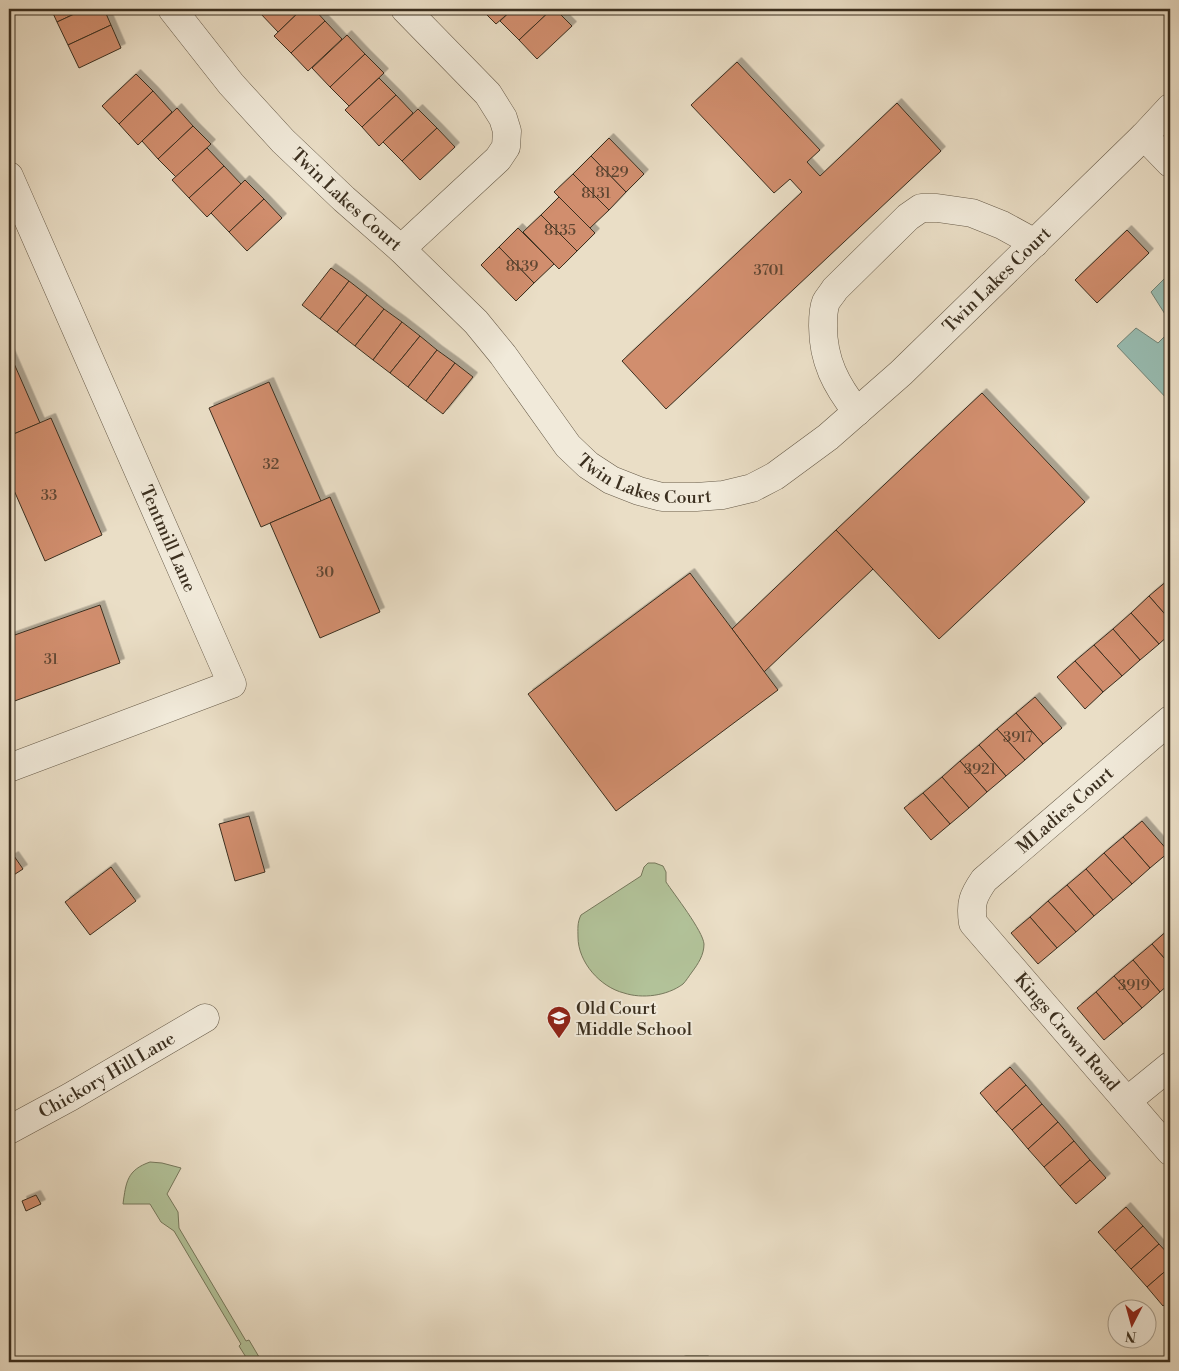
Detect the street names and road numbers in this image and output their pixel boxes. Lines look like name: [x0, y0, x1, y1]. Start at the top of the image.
street label: Twin Lakes Court: [286, 144, 407, 257]
street label: Twin Lakes Court: [938, 222, 1056, 338]
street label: Twin Lakes Court: [571, 449, 713, 509]
street label: Tentmill Lane: [134, 482, 201, 596]
street label: MLadies Court: [1012, 762, 1119, 859]
street label: Kings Crown Road: [1009, 968, 1125, 1097]
street label: Chickory Hill Lane: [35, 1027, 179, 1124]

